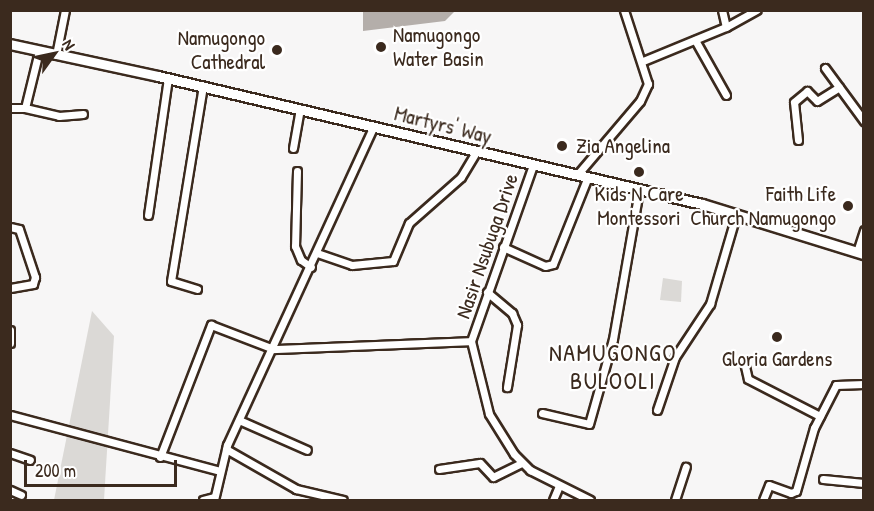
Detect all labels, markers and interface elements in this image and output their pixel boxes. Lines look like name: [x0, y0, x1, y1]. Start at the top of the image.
place label: Namugongo Water Basin: [393, 22, 484, 72]
north arrow: [24, 24, 84, 84]
place label: Namugongo Cathedral: [178, 25, 265, 75]
text: N: [58, 35, 81, 54]
marker: Namugongo Water Basin: [374, 40, 388, 54]
marker: Namugongo Cathedral: [270, 43, 284, 57]
street label: Martyrs' Way: [392, 101, 494, 149]
place label: Zia Angelina: [576, 133, 670, 159]
marker: Zia Angelina: [553, 137, 571, 155]
marker: Kids N Care Montessori: [632, 165, 646, 179]
street label: Nasir Nsubuga Drive: [450, 170, 524, 322]
place label: Kids N Care Montessori: [595, 181, 683, 231]
place label: Faith Life Church Namugongo: [690, 181, 836, 231]
marker: Faith Life Church Namugongo: [841, 199, 855, 213]
marker: Gloria Gardens: [770, 330, 784, 344]
district label: NAMUGONGO BULOOLI: [549, 339, 677, 395]
place label: Gloria Gardens: [722, 346, 832, 372]
scale bar: [27, 448, 180, 486]
text: 200 m: [35, 458, 76, 483]

